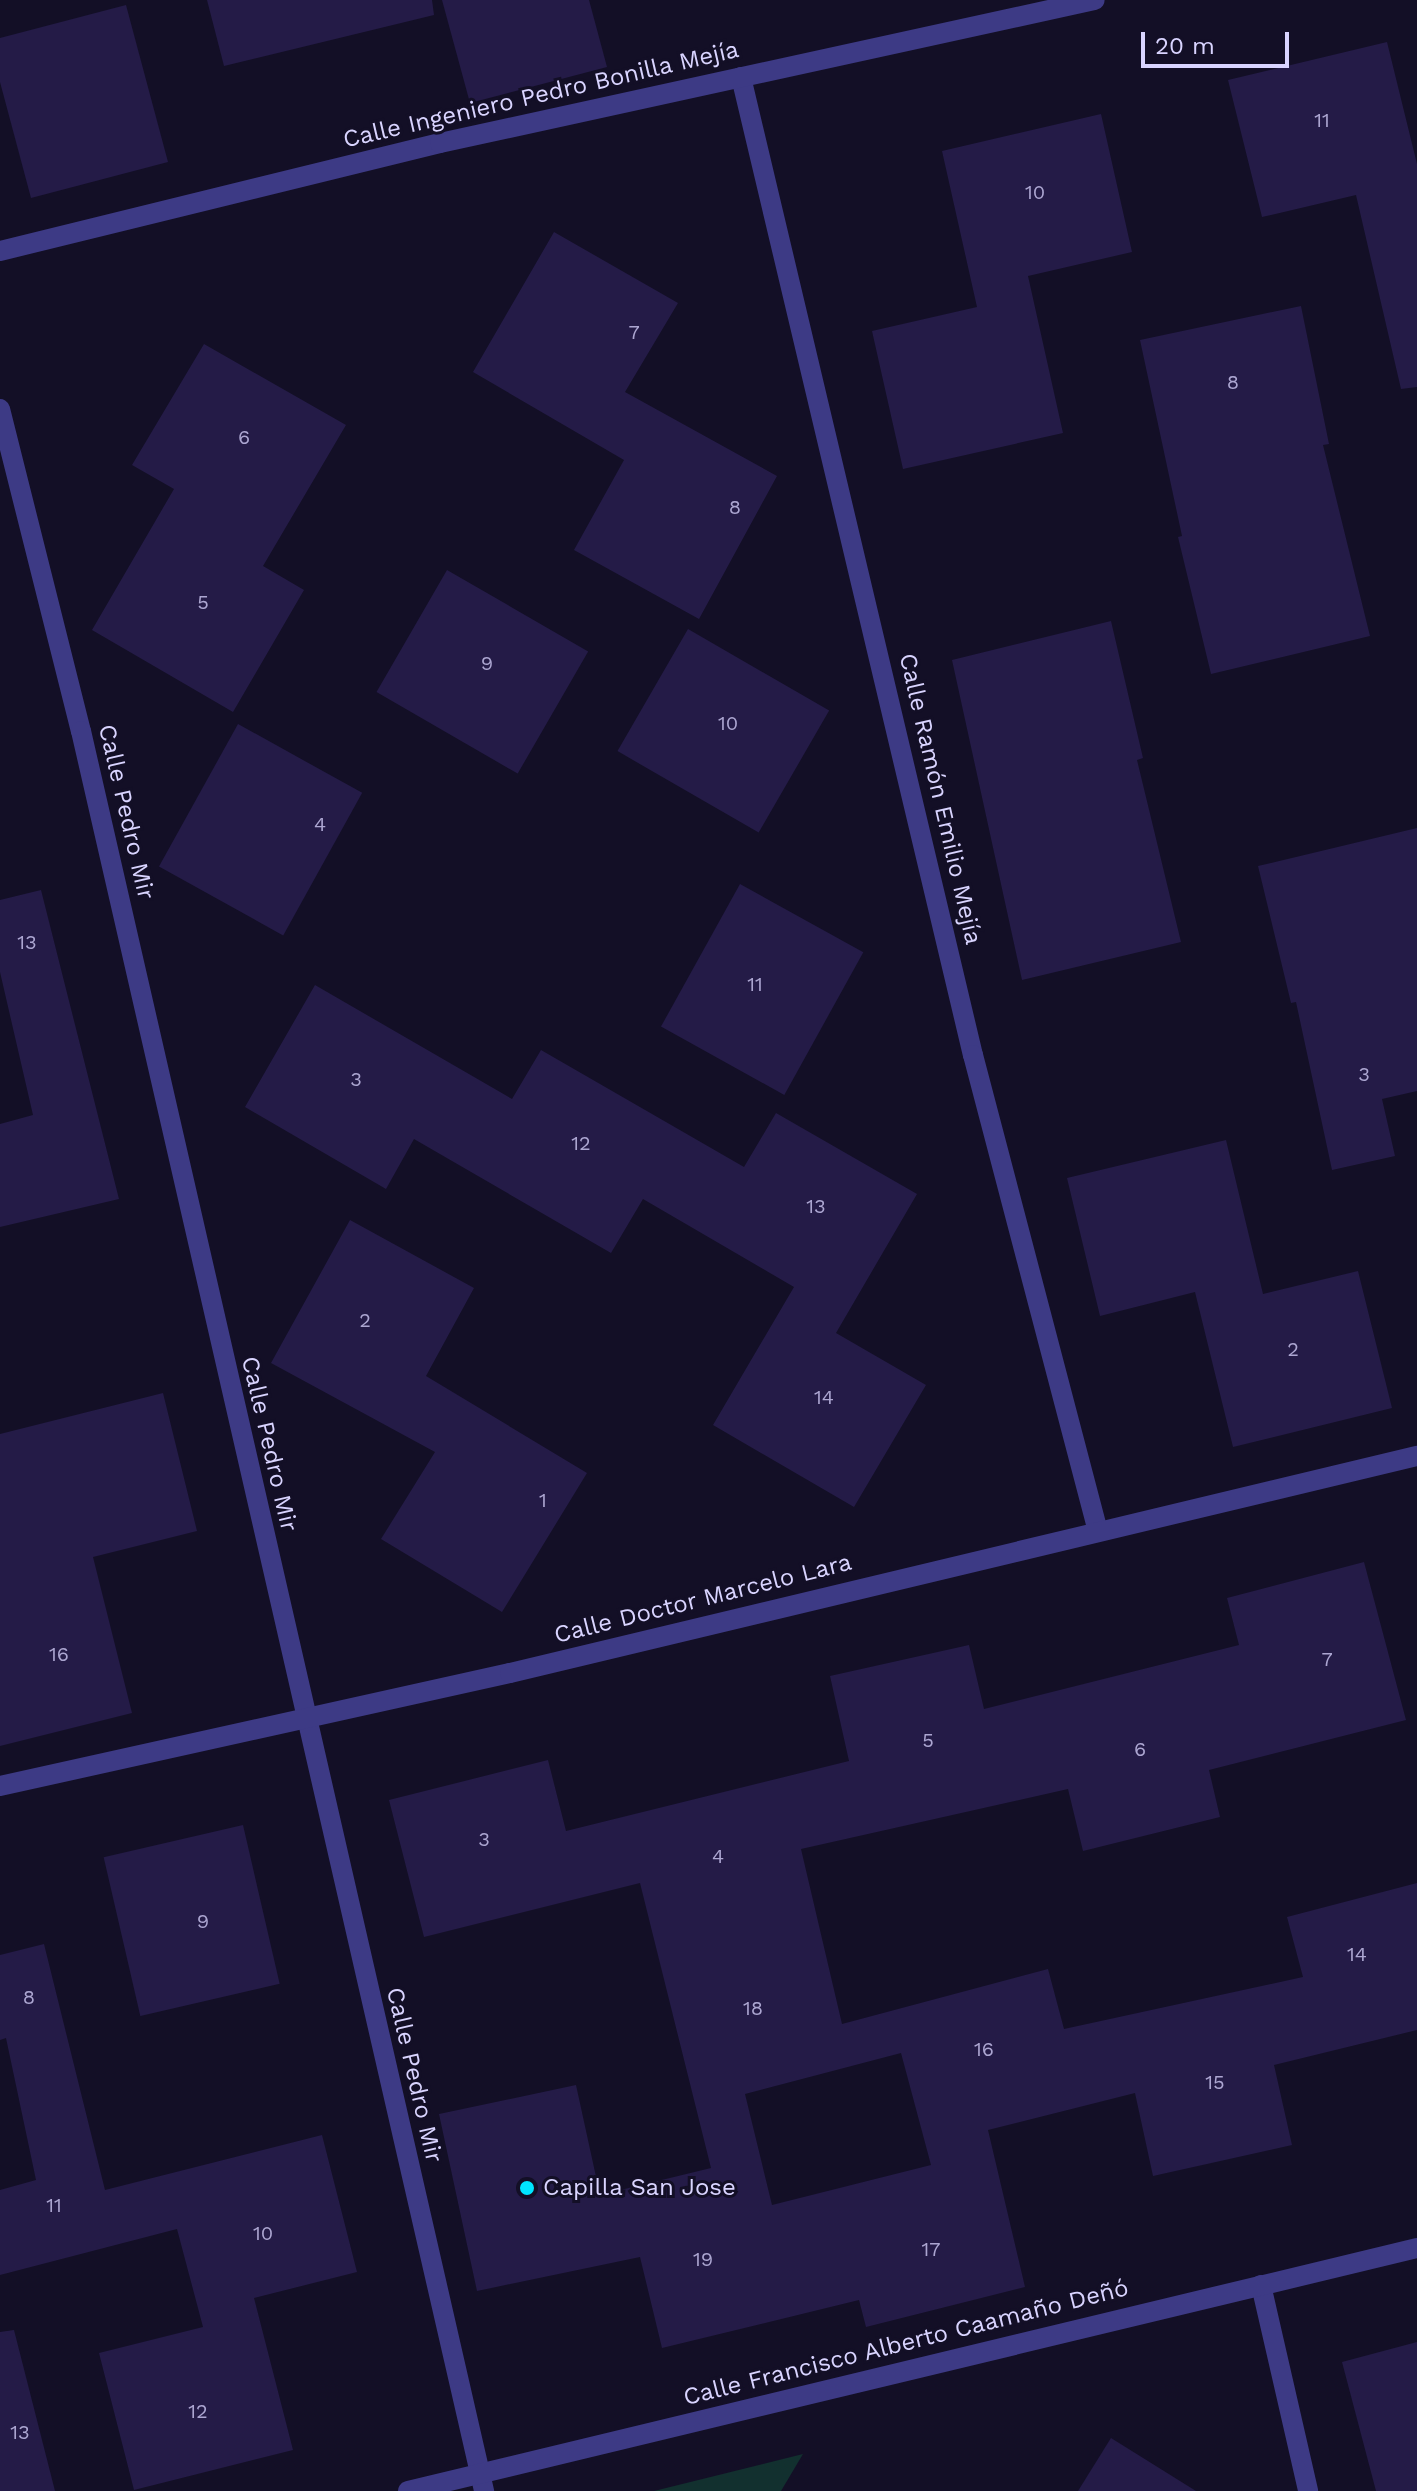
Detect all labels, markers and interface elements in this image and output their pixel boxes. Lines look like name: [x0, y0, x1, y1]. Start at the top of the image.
scale bar: [1145, 16, 1293, 66]
text: 20 m: [1155, 32, 1215, 60]
street label: Calle Ingeniero Pedro Bonilla Mejía: [340, 35, 742, 155]
house number: 11: [1314, 108, 1330, 132]
house number: 10: [1025, 180, 1045, 204]
house number: 7: [628, 320, 640, 344]
house number: 8: [1227, 370, 1239, 394]
house number: 6: [238, 425, 250, 449]
house number: 8: [729, 495, 741, 519]
house number: 5: [197, 590, 209, 614]
house number: 9: [481, 651, 493, 675]
street label: Calle Ramón Emilio Mejía: [892, 651, 988, 947]
house number: 10: [718, 711, 738, 735]
street label: Calle Pedro Mir: [92, 722, 160, 902]
house number: 4: [314, 812, 326, 836]
house number: 13: [17, 930, 37, 954]
house number: 11: [747, 972, 763, 996]
house number: 3: [1358, 1062, 1370, 1086]
house number: 3: [350, 1067, 362, 1091]
house number: 12: [571, 1131, 591, 1155]
house number: 13: [806, 1194, 826, 1218]
house number: 2: [359, 1308, 371, 1332]
house number: 2: [1287, 1337, 1299, 1361]
street label: Calle Pedro Mir: [235, 1354, 303, 1534]
house number: 14: [814, 1385, 834, 1409]
house number: 1: [539, 1488, 547, 1512]
street label: Calle Doctor Marcelo Lara: [551, 1548, 855, 1650]
house number: 16: [49, 1642, 69, 1666]
house number: 7: [1321, 1647, 1333, 1671]
house number: 5: [922, 1728, 934, 1752]
house number: 6: [1134, 1737, 1146, 1761]
house number: 3: [478, 1827, 490, 1851]
house number: 4: [712, 1844, 724, 1868]
house number: 9: [197, 1909, 209, 1933]
house number: 14: [1347, 1942, 1367, 1966]
house number: 8: [23, 1985, 35, 2009]
street label: Calle Pedro Mir: [380, 1985, 448, 2165]
house number: 18: [743, 1996, 763, 2020]
house number: 16: [974, 2037, 994, 2061]
house number: 15: [1205, 2070, 1225, 2094]
place label: Capilla San Jose: [543, 2174, 737, 2202]
marker: Capilla San Jose: [518, 2179, 536, 2197]
house number: 11: [46, 2193, 62, 2217]
house number: 10: [253, 2221, 273, 2245]
house number: 17: [921, 2237, 941, 2261]
house number: 19: [693, 2247, 713, 2271]
street label: Calle Francisco Alberto Caamaño Deñó: [680, 2274, 1132, 2412]
house number: 12: [188, 2399, 208, 2423]
house number: 13: [10, 2420, 30, 2444]

